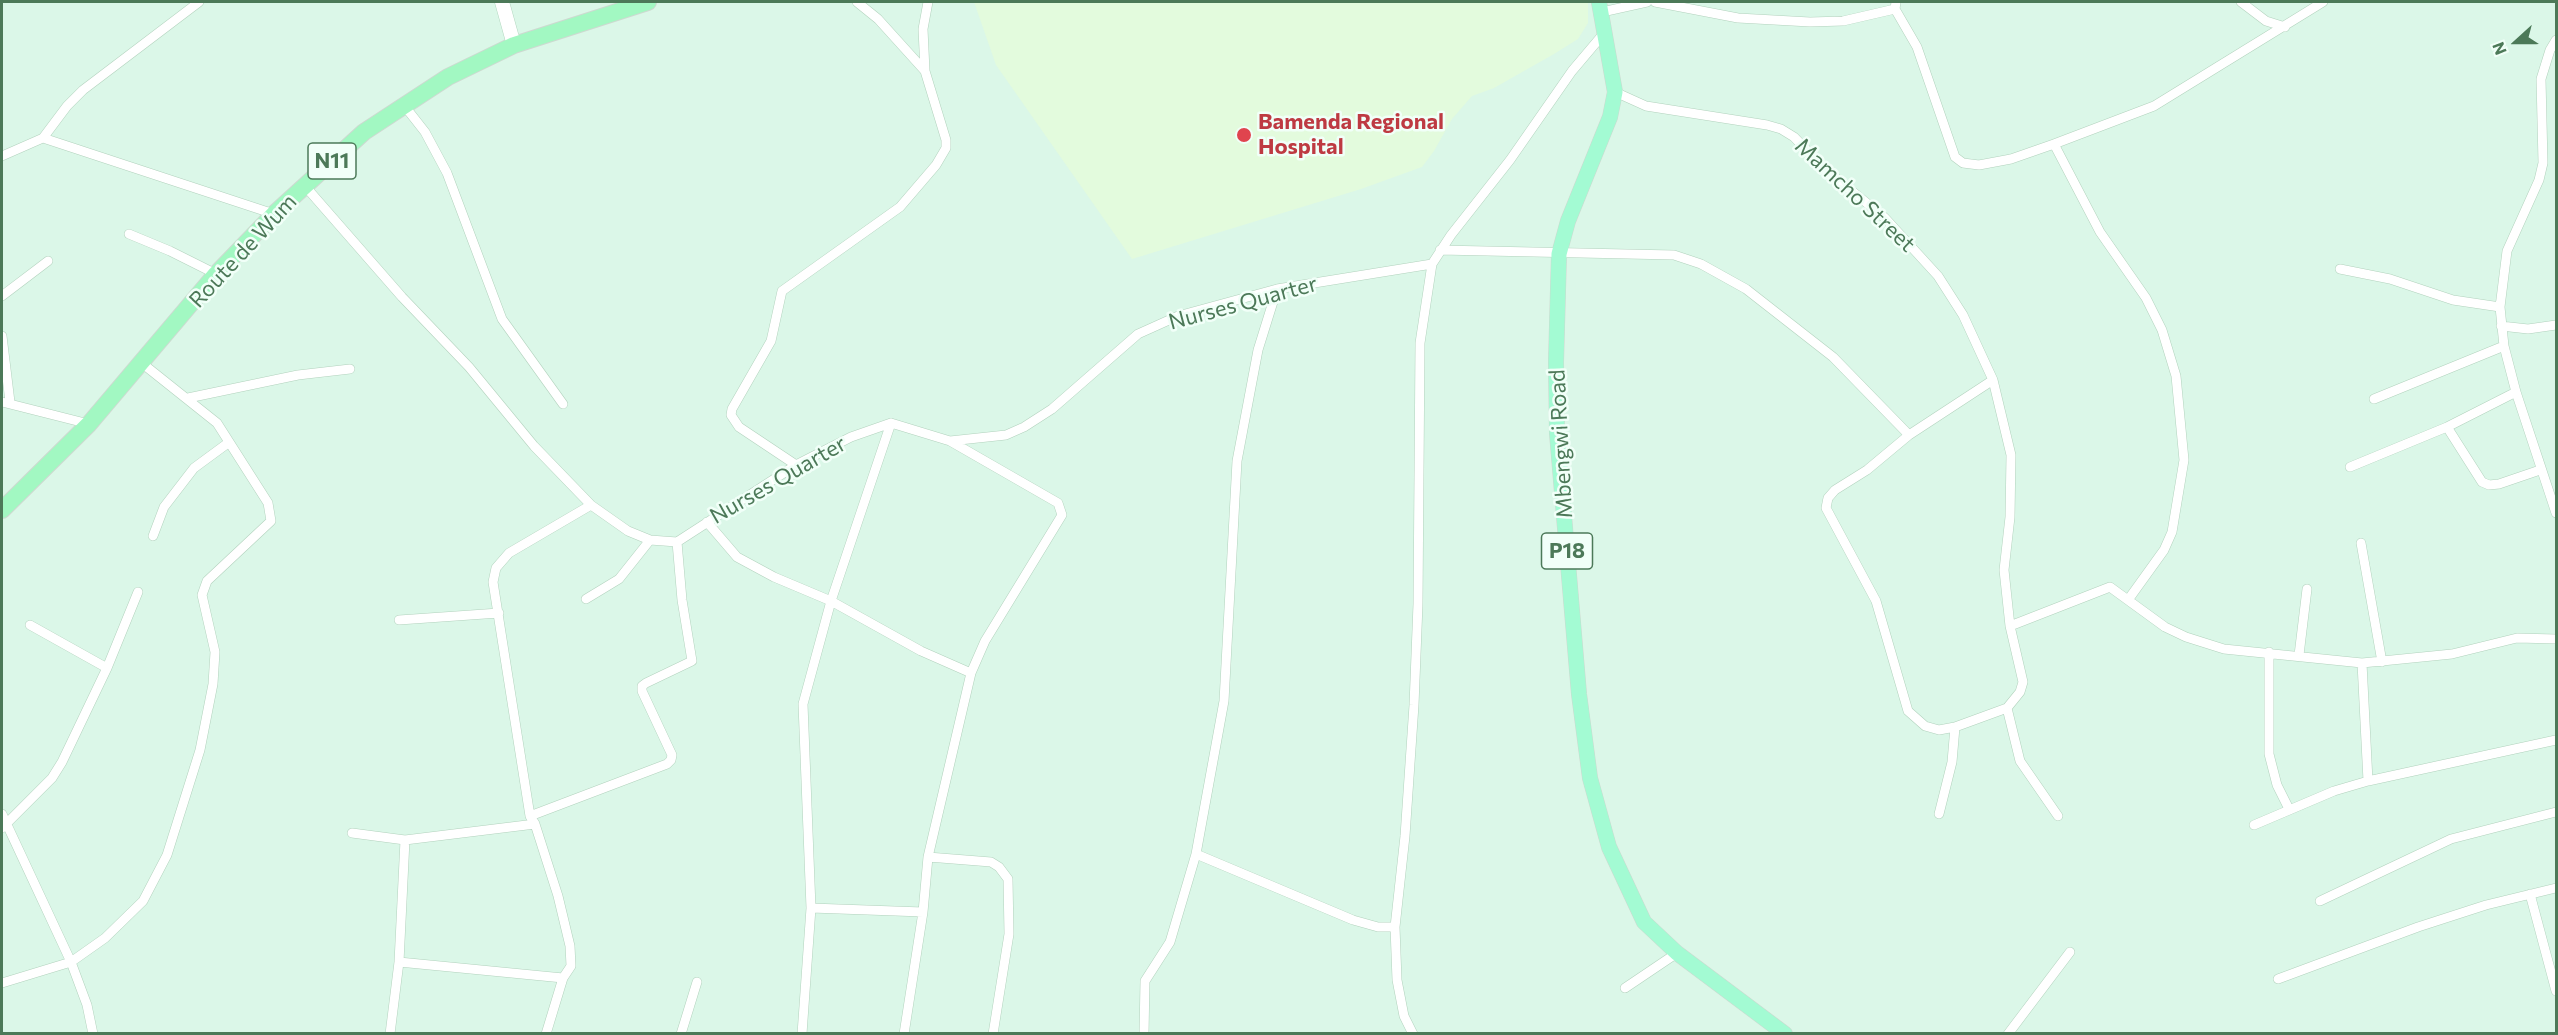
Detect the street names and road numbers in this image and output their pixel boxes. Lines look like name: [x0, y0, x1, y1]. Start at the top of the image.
street label: Mamcho Street: [1789, 133, 1921, 257]
road number: N11: [308, 143, 356, 179]
street label: Route de Wum: [184, 189, 302, 313]
street label: Nurses Quarter: [1166, 270, 1320, 336]
street label: Mbengwi Road: [1544, 369, 1578, 519]
street label: Nurses Quarter: [705, 430, 851, 530]
road number: P18: [1542, 533, 1592, 569]

